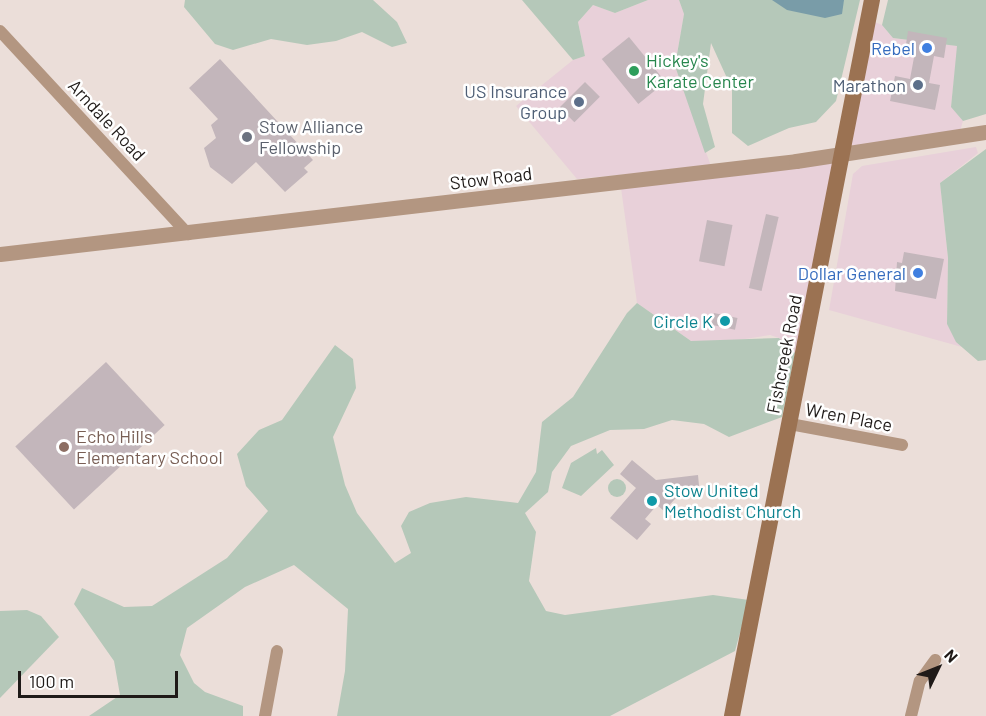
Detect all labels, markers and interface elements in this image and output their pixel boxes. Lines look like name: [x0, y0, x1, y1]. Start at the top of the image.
place label: Rebel: [871, 37, 915, 59]
marker: Rebel: [920, 41, 934, 55]
place label: Hickey's Karate Center: [646, 50, 754, 92]
marker: Hickey's Karate Center: [627, 64, 641, 78]
place label: Marathon: [833, 74, 906, 96]
street label: Arndale Road: [64, 75, 150, 165]
marker: Marathon: [911, 78, 925, 92]
place label: US Insurance Group: [464, 81, 567, 124]
marker: US Insurance Group: [572, 95, 586, 109]
place label: Stow Alliance Fellowship: [259, 116, 363, 158]
marker: Stow Alliance Fellowship: [240, 130, 254, 144]
street label: Stow Road: [449, 162, 533, 194]
place label: Dollar General: [798, 262, 906, 284]
marker: Dollar General: [911, 266, 925, 280]
street label: Fishcreek Road: [762, 293, 806, 415]
place label: Circle K: [653, 310, 713, 332]
marker: Circle K: [718, 314, 732, 328]
street label: Wren Place: [804, 398, 894, 436]
place label: Echo Hills Elementary School: [76, 426, 223, 468]
marker: Echo Hills Elementary School: [57, 440, 71, 454]
place label: Stow United Methodist Church: [664, 480, 801, 522]
marker: Stow United Methodist Church: [645, 494, 659, 508]
north arrow: [908, 638, 968, 698]
text: N: [941, 645, 962, 666]
scale bar: [21, 659, 182, 697]
text: 100 m: [29, 670, 74, 692]

